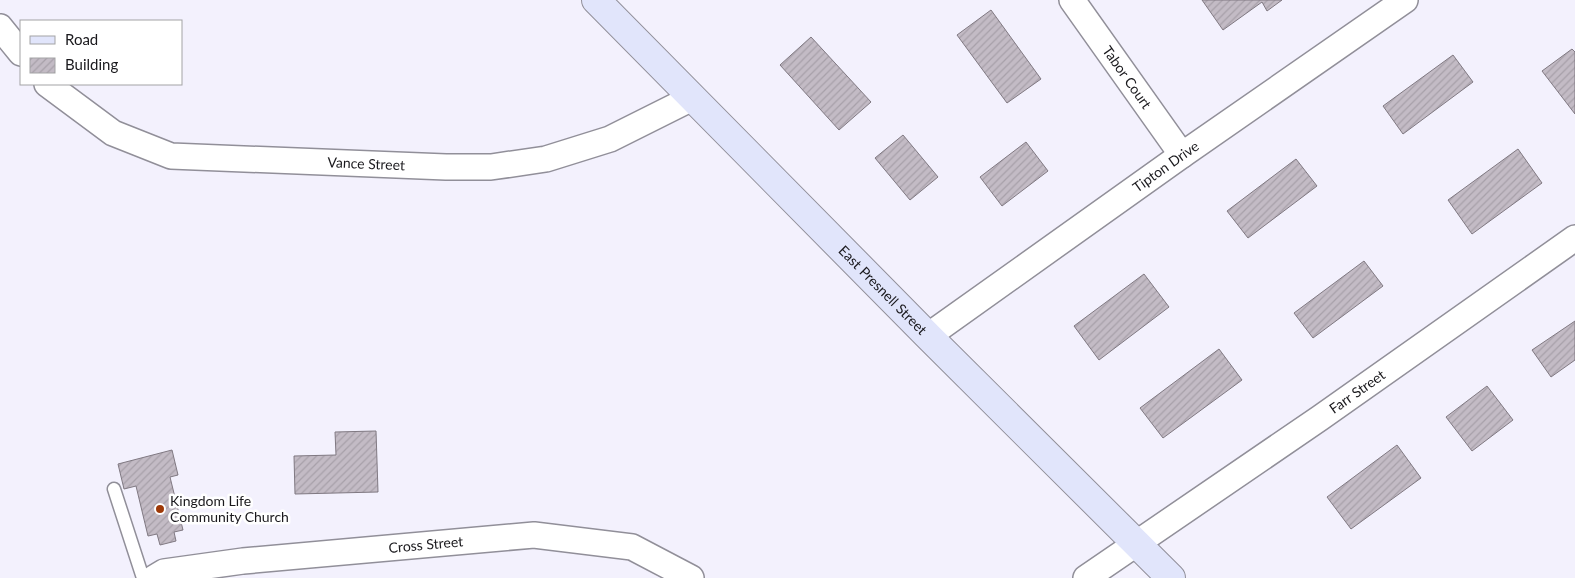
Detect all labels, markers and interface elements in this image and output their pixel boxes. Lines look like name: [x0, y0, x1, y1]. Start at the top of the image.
legend: [20, 20, 182, 85]
text: Road: [65, 30, 98, 48]
street label: Tabor Court: [1099, 43, 1155, 112]
text: Building: [65, 55, 118, 73]
street label: Tipton Drive: [1129, 137, 1202, 195]
street label: Vance Street: [327, 153, 405, 173]
street label: East Presnell Street: [835, 242, 931, 338]
street label: Farr Street: [1326, 366, 1388, 417]
place label: Kingdom Life Community Church: [170, 492, 289, 525]
marker: Kingdom Life Community Church: [154, 503, 166, 515]
street label: Cross Street: [388, 532, 464, 556]

